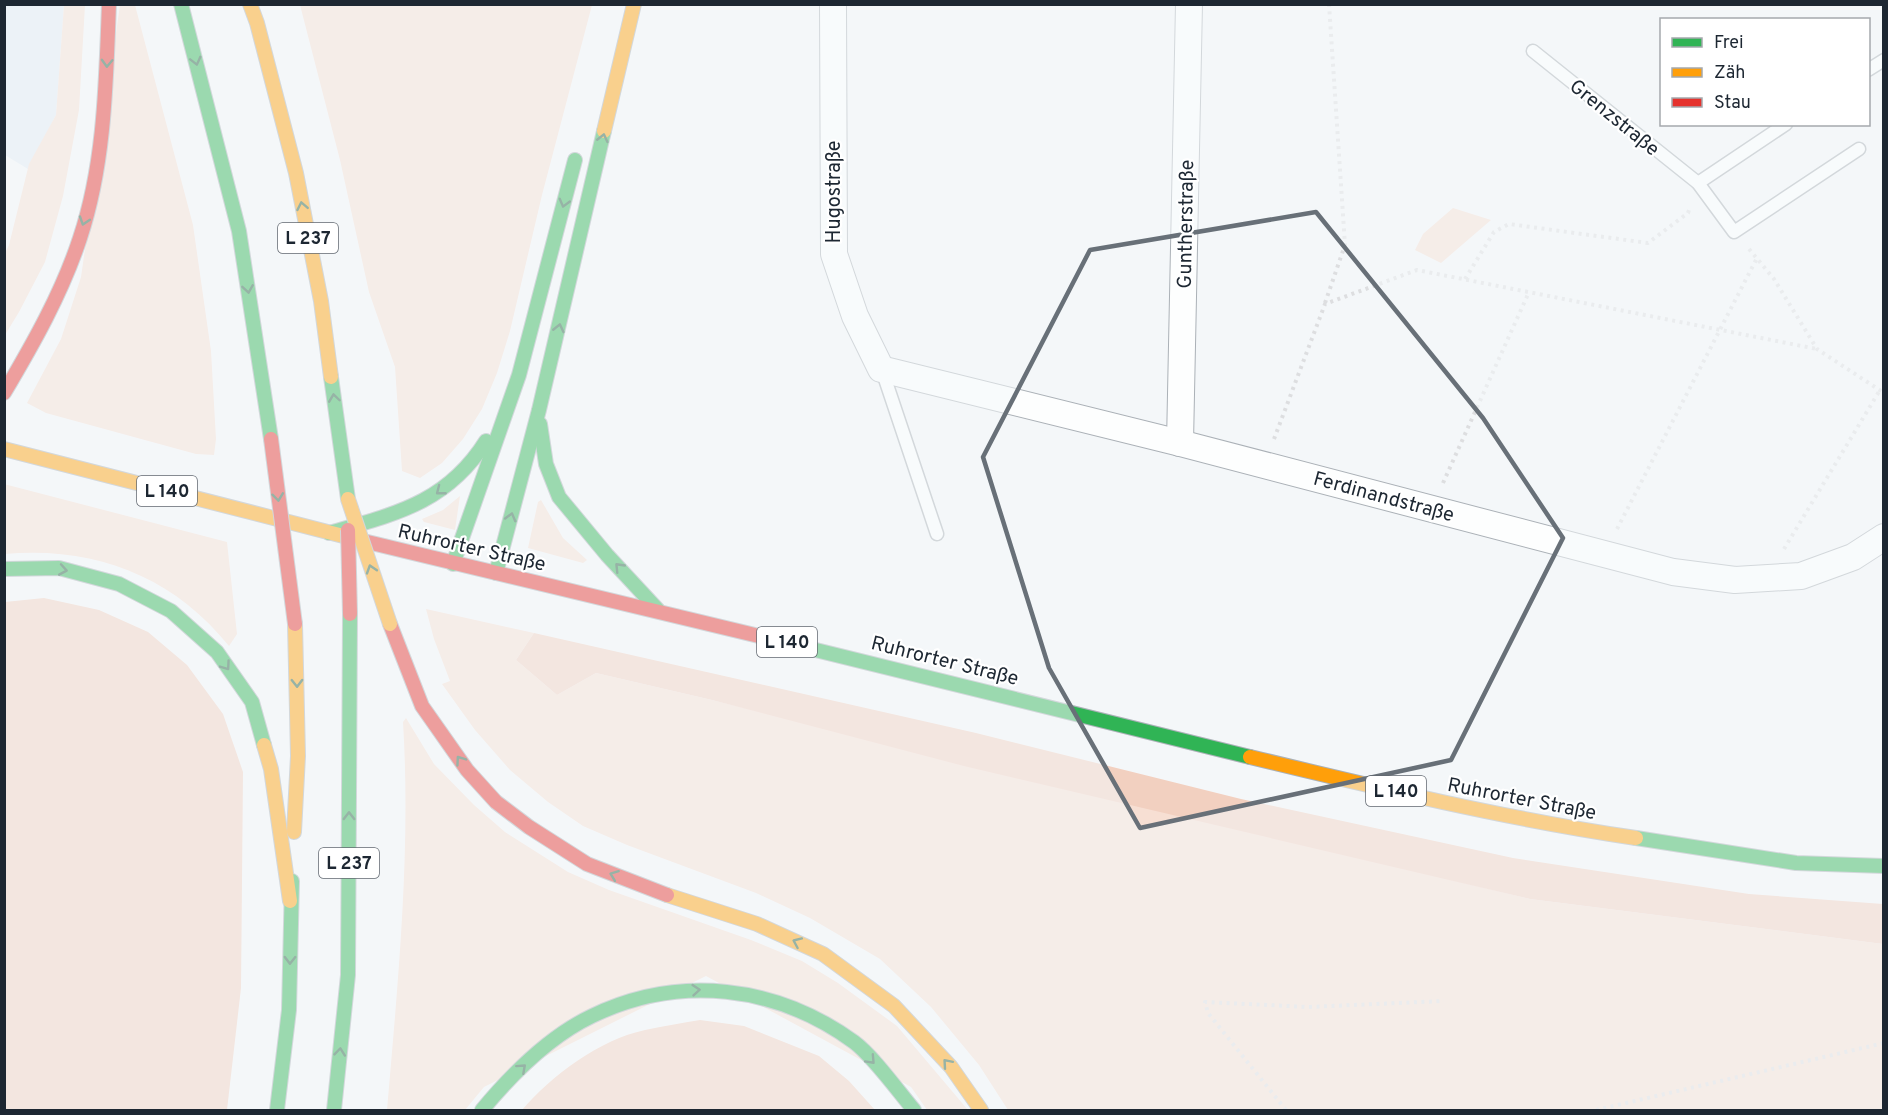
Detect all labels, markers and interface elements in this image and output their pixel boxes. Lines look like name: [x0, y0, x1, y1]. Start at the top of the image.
legend: [1660, 18, 1870, 126]
text: Frei: [1714, 32, 1744, 55]
one-way arrow: [188, 56, 201, 66]
one-way arrow: [100, 58, 113, 67]
text: Zäh: [1714, 62, 1745, 85]
street label: Grenzstraße: [1563, 74, 1664, 163]
text: Stau: [1714, 92, 1751, 115]
one-way arrow: [596, 133, 609, 143]
street label: Hugostraße: [822, 141, 848, 243]
street label: Guntherstraße: [1173, 159, 1201, 289]
one-way arrow: [559, 197, 571, 208]
one-way arrow: [296, 201, 309, 211]
one-way arrow: [79, 215, 91, 226]
road number: L 237: [278, 223, 338, 253]
one-way arrow: [241, 285, 253, 294]
one-way arrow: [551, 323, 564, 333]
one-way arrow: [329, 394, 341, 403]
street label: Ferdinandstraße: [1310, 467, 1457, 529]
road number: L 140: [137, 476, 197, 506]
one-way arrow: [436, 483, 447, 494]
one-way arrow: [272, 493, 284, 502]
one-way arrow: [504, 512, 517, 522]
street label: Ruhrorter Straße: [395, 519, 548, 579]
one-way arrow: [57, 563, 67, 576]
one-way arrow: [615, 563, 626, 573]
one-way arrow: [366, 564, 379, 575]
road number: L 140: [757, 627, 817, 657]
street label: Ruhrorter Straße: [868, 631, 1021, 693]
one-way arrow: [219, 659, 230, 670]
one-way arrow: [290, 678, 303, 687]
one-way arrow: [456, 755, 467, 766]
street label: Ruhrorter Straße: [1445, 773, 1598, 827]
road number: L 140: [1366, 776, 1426, 806]
one-way arrow: [343, 811, 355, 820]
road number: L 237: [319, 848, 379, 878]
one-way arrow: [609, 869, 620, 882]
one-way arrow: [792, 938, 803, 950]
one-way arrow: [283, 955, 296, 964]
one-way arrow: [691, 984, 700, 997]
one-way arrow: [333, 1048, 346, 1057]
one-way arrow: [864, 1053, 875, 1064]
one-way arrow: [944, 1059, 955, 1070]
one-way arrow: [516, 1064, 526, 1075]

